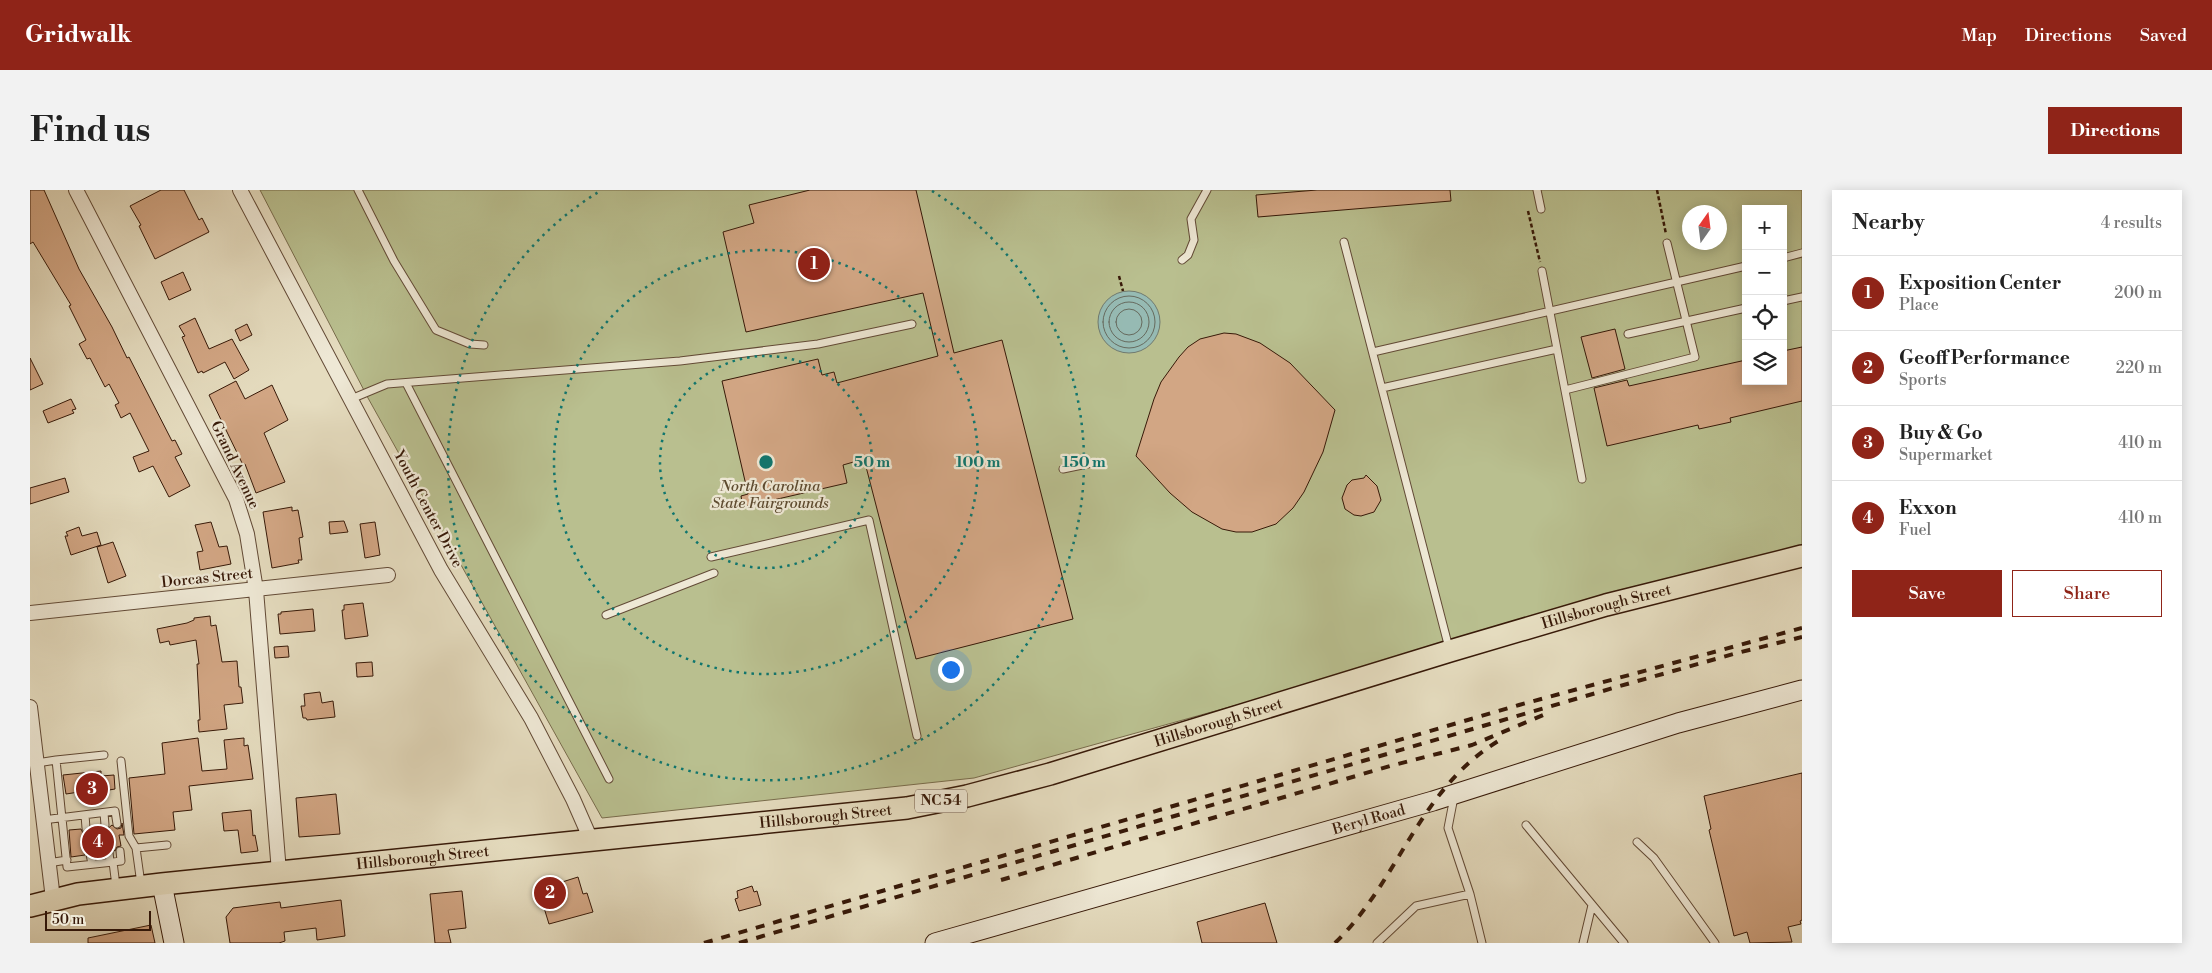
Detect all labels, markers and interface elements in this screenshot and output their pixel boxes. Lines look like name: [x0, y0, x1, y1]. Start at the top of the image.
text: Gridwalk: [25, 20, 132, 50]
text: Map: [1961, 24, 1997, 47]
text: Directions: [2025, 24, 2112, 47]
text: Saved: [2140, 24, 2187, 47]
button: Directions: [2048, 107, 2182, 154]
text: Find us: [30, 109, 150, 152]
north arrow: [1682, 205, 1727, 250]
map controls: [1742, 205, 1787, 385]
button: +: [1742, 205, 1787, 250]
text: Nearby: [1852, 210, 1925, 236]
text: 4 results: [2101, 213, 2162, 233]
pin: 1: [798, 245, 830, 283]
button: −: [1742, 250, 1787, 295]
text: Exposition Center: [1899, 271, 2061, 295]
text: 1: [1864, 283, 1872, 303]
text: 200 m: [2114, 283, 2162, 303]
button: locate: [1742, 295, 1787, 340]
text: Place: [1899, 295, 1939, 315]
button: layers: [1742, 340, 1787, 385]
text: Geoff Performance: [1899, 346, 2070, 370]
text: 2: [1863, 358, 1873, 378]
text: 220 m: [2116, 358, 2162, 378]
text: Sports: [1899, 370, 1946, 390]
street label: Grand Avenue: [206, 418, 264, 512]
text: Buy & Go: [1899, 421, 1983, 445]
text: 3: [1863, 433, 1873, 453]
text: 410 m: [2118, 433, 2162, 453]
text: Supermarket: [1899, 445, 1993, 465]
street label: Youth Center Drive: [388, 446, 467, 571]
centre of rings: [757, 453, 775, 471]
text: 50 m: [854, 453, 890, 472]
text: 100 m: [956, 453, 1001, 472]
text: 150 m: [1062, 453, 1106, 472]
park label: North Carolina State Fairgrounds: [711, 477, 829, 513]
text: Exxon: [1899, 496, 1957, 520]
text: 4: [1863, 508, 1873, 528]
text: 410 m: [2118, 508, 2162, 528]
text: Fuel: [1899, 520, 1931, 540]
street label: Dorcas Street: [160, 564, 254, 592]
button: Save: [1852, 570, 2002, 617]
button: Share: [2012, 570, 2162, 617]
street label: Hillsborough Street: [1539, 579, 1674, 633]
your location: [938, 657, 964, 683]
street label: Hillsborough Street: [1152, 693, 1285, 751]
pin: 3: [76, 770, 108, 808]
road number: NC 54: [915, 790, 967, 812]
street label: Hillsborough Street: [758, 800, 893, 833]
street label: Beryl Road: [1329, 800, 1408, 839]
pin: 4: [82, 823, 114, 861]
street label: Hillsborough Street: [355, 841, 491, 874]
pin: 2: [534, 874, 566, 912]
scale bar: [45, 908, 151, 931]
text: 50 m: [52, 911, 84, 929]

